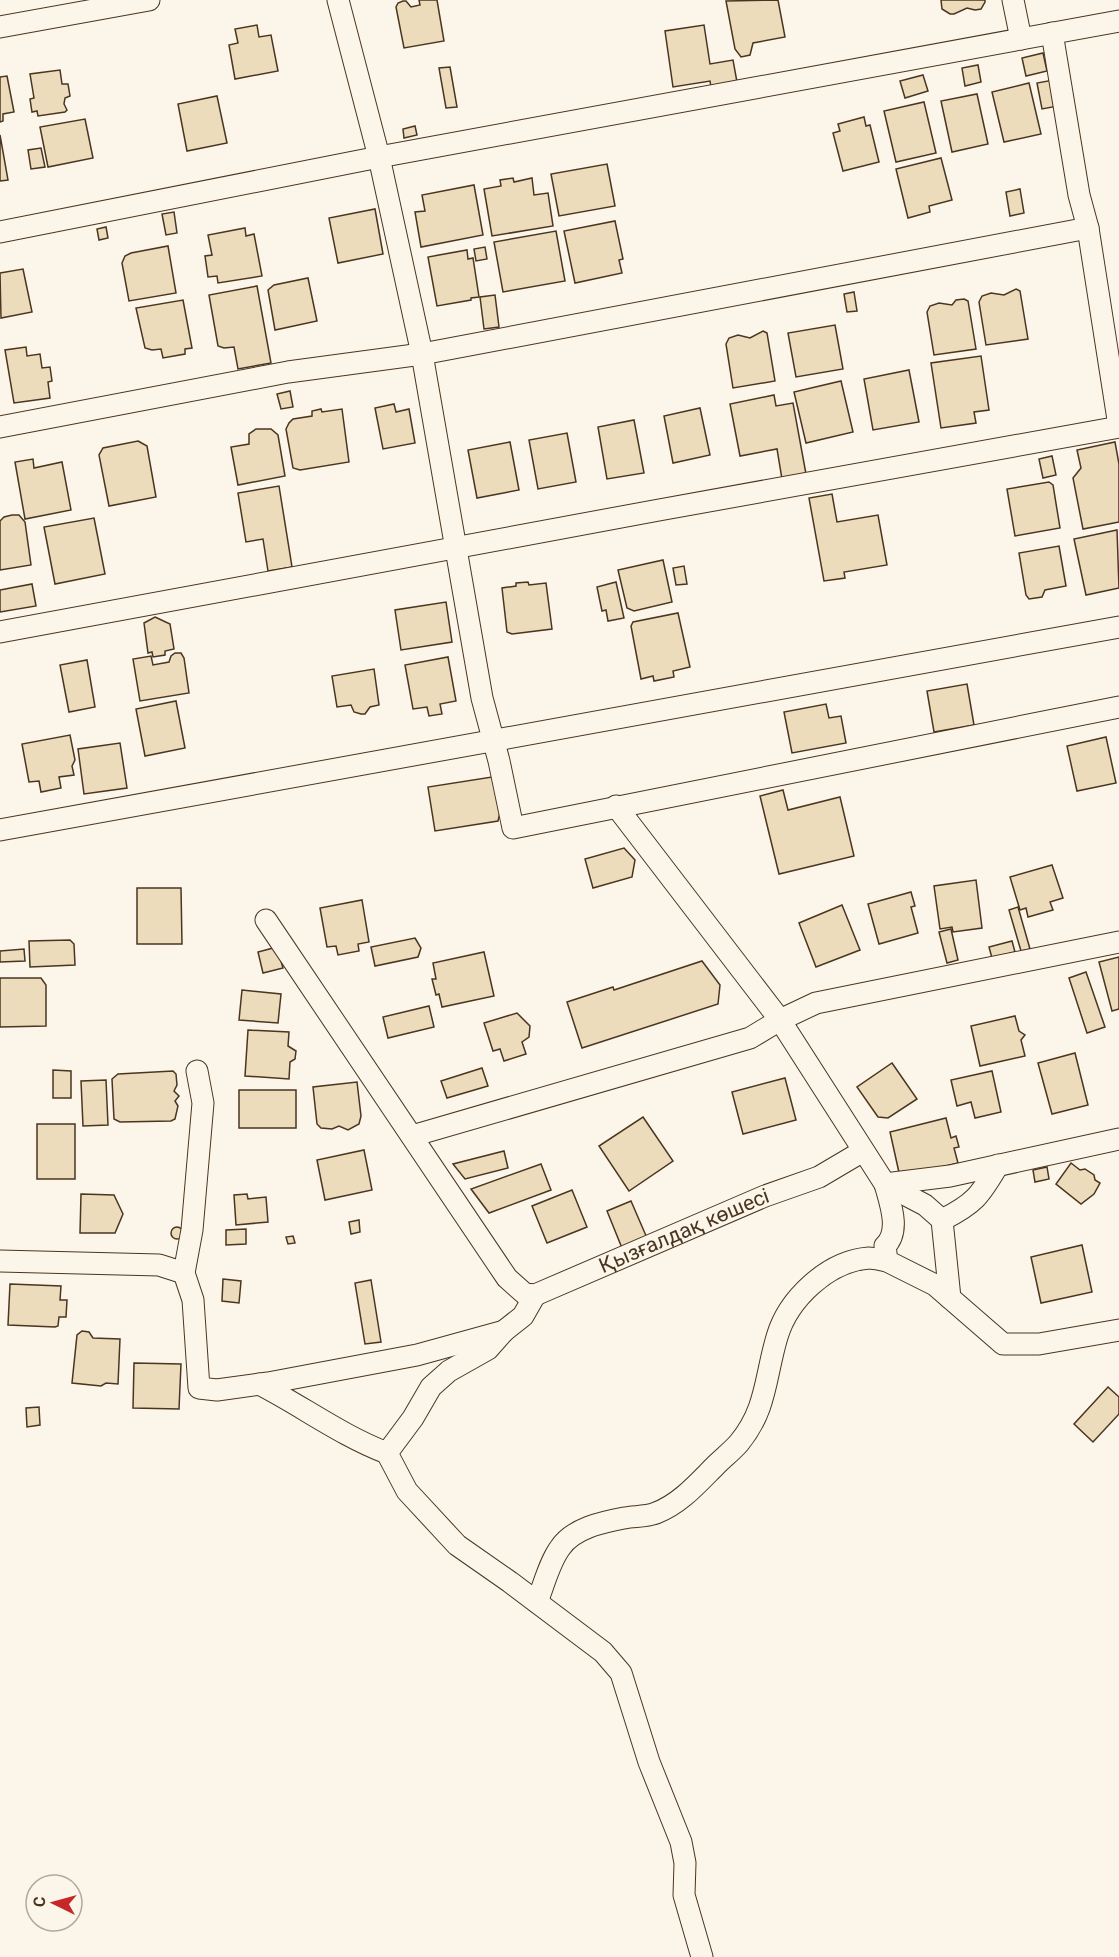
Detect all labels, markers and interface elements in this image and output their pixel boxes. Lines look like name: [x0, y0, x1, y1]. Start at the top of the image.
street label: Қызғалдақ көшесі: [595, 1184, 772, 1278]
north arrow: [24, 1873, 84, 1933]
text: С: [30, 1896, 49, 1908]

